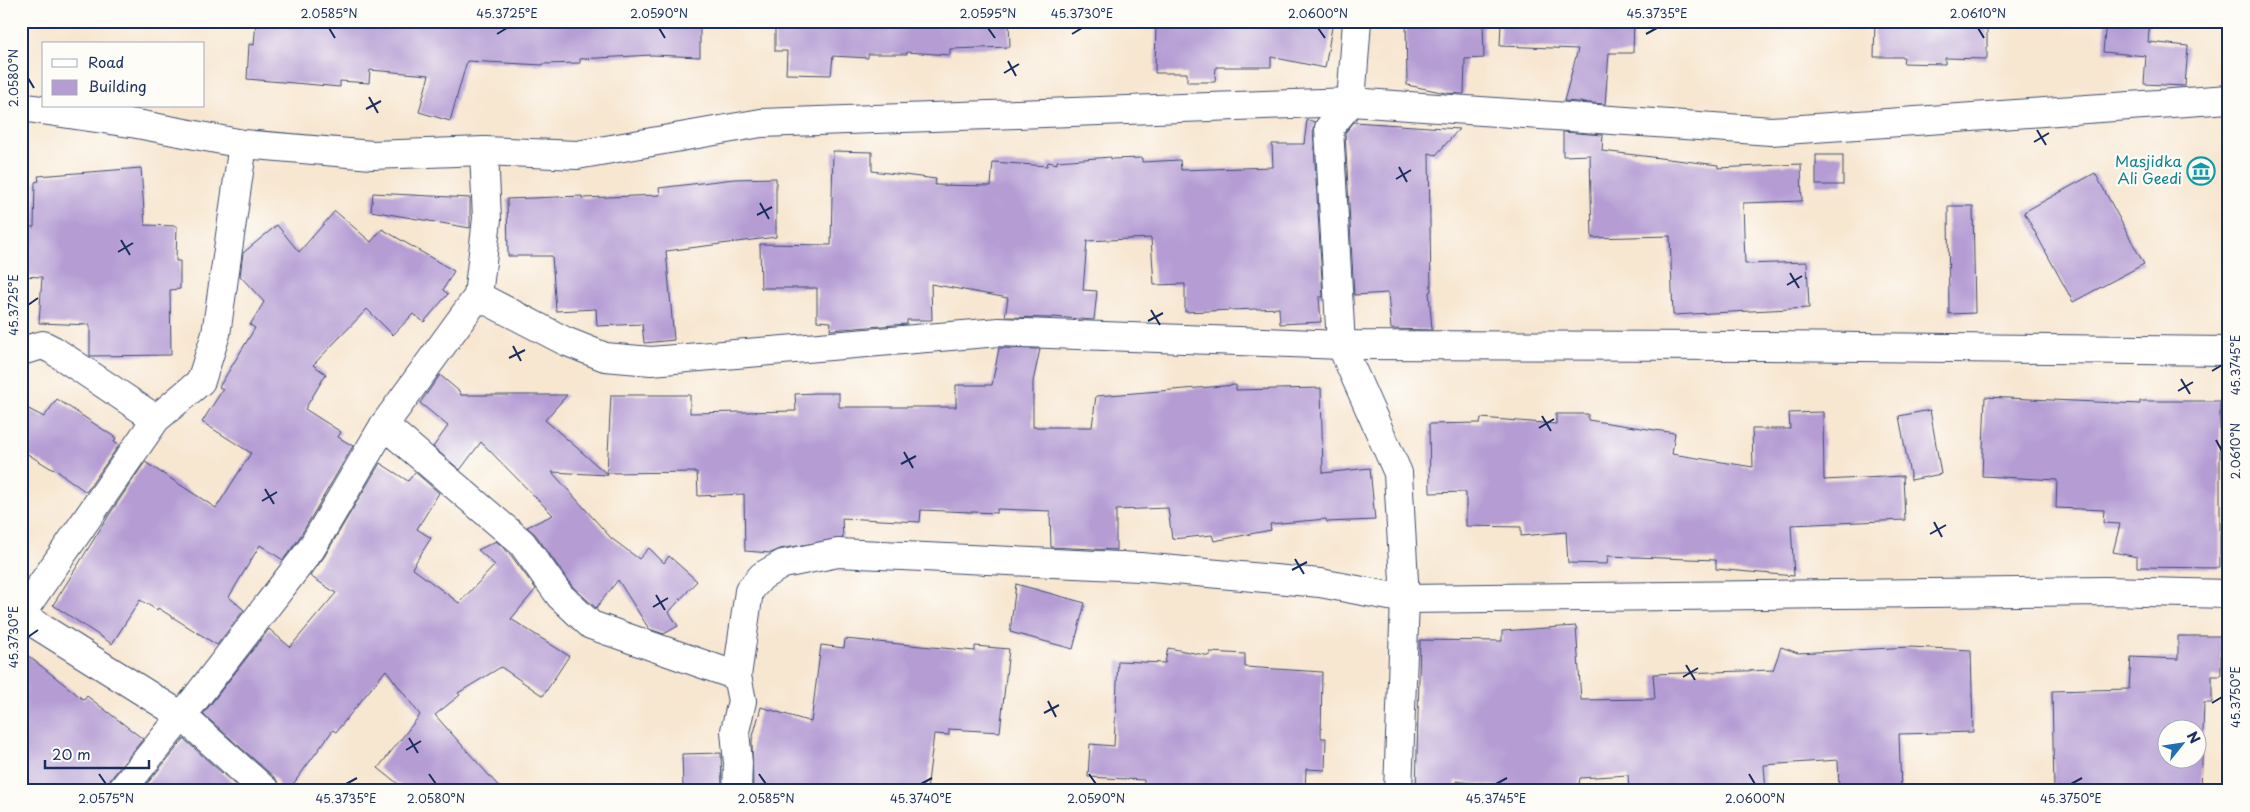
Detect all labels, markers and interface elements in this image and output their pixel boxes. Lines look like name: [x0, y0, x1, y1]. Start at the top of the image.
text: 2.0585°N: [300, 4, 358, 22]
text: 45.3725°E: [476, 4, 538, 22]
text: 2.0590°N: [630, 4, 688, 22]
text: 2.0595°N: [959, 4, 1017, 22]
text: 45.3730°E: [1051, 4, 1113, 22]
text: 2.0600°N: [1288, 4, 1348, 22]
text: 45.3735°E: [1627, 4, 1688, 22]
text: 2.0610°N: [1950, 4, 2006, 22]
legend: [42, 42, 205, 108]
text: 2.0580°N: [4, 49, 22, 107]
text: Road: [88, 50, 124, 73]
text: Building: [88, 74, 147, 97]
place label: Masjidka Ali Geedi: [2115, 149, 2183, 189]
museum icon: Masjidka Ali Geedi: [2186, 156, 2216, 186]
text: 45.3725°E: [4, 274, 22, 336]
text: 45.3745°E: [2226, 335, 2244, 395]
text: 2.0610°N: [2226, 423, 2244, 479]
text: 45.3730°E: [4, 606, 22, 668]
text: 45.3750°E: [2226, 666, 2244, 728]
north arrow: [2158, 720, 2208, 770]
text: N: [2182, 727, 2206, 747]
scale bar: [45, 737, 149, 769]
text: 20 m: [52, 742, 91, 765]
text: 2.0575°N: [78, 789, 134, 807]
text: 45.3735°E: [316, 789, 377, 807]
text: 2.0580°N: [407, 789, 465, 807]
text: 2.0585°N: [737, 789, 795, 807]
text: 45.3740°E: [890, 789, 952, 807]
text: 2.0590°N: [1067, 789, 1125, 807]
text: 45.3745°E: [1466, 789, 1526, 807]
text: 2.0600°N: [1725, 789, 1785, 807]
text: 45.3750°E: [2040, 789, 2102, 807]

